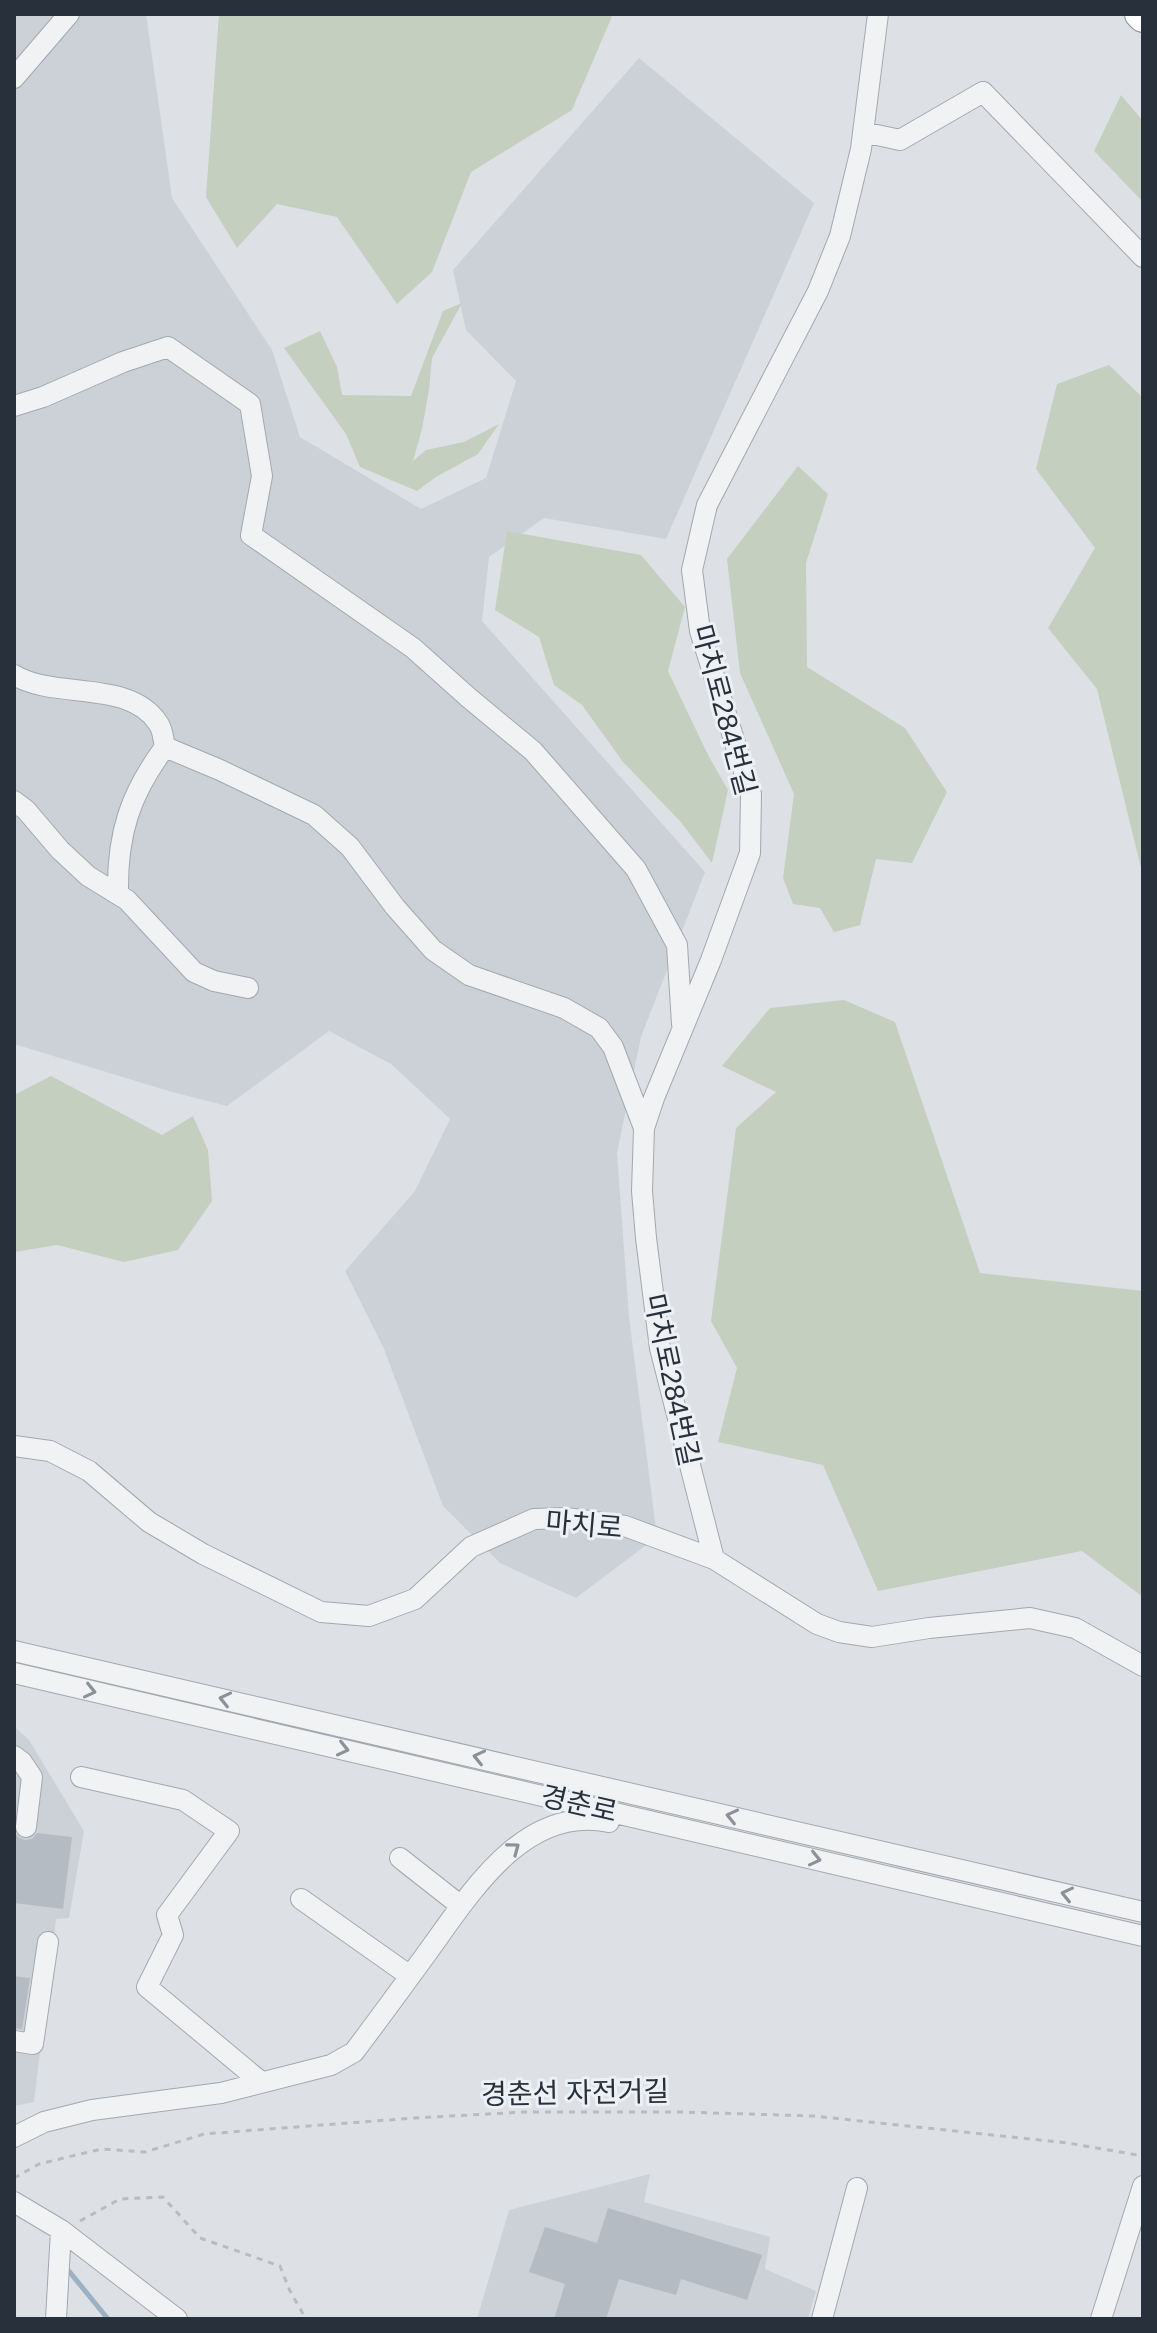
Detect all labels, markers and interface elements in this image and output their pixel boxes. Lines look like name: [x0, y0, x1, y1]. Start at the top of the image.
street label: 마치로284번길: [686, 621, 762, 799]
street label: 마치로284번길: [639, 1291, 705, 1469]
street label: 마치로: [544, 1506, 624, 1544]
one-way arrow: [83, 1681, 96, 1698]
one-way arrow: [219, 1691, 233, 1708]
one-way arrow: [336, 1740, 350, 1757]
one-way arrow: [472, 1749, 486, 1766]
street label: 경춘로: [538, 1780, 620, 1828]
one-way arrow: [726, 1808, 739, 1825]
one-way arrow: [505, 1844, 519, 1858]
one-way arrow: [807, 1849, 821, 1866]
one-way arrow: [1061, 1886, 1074, 1903]
street label: 경춘선 자전거길: [481, 2076, 669, 2110]

